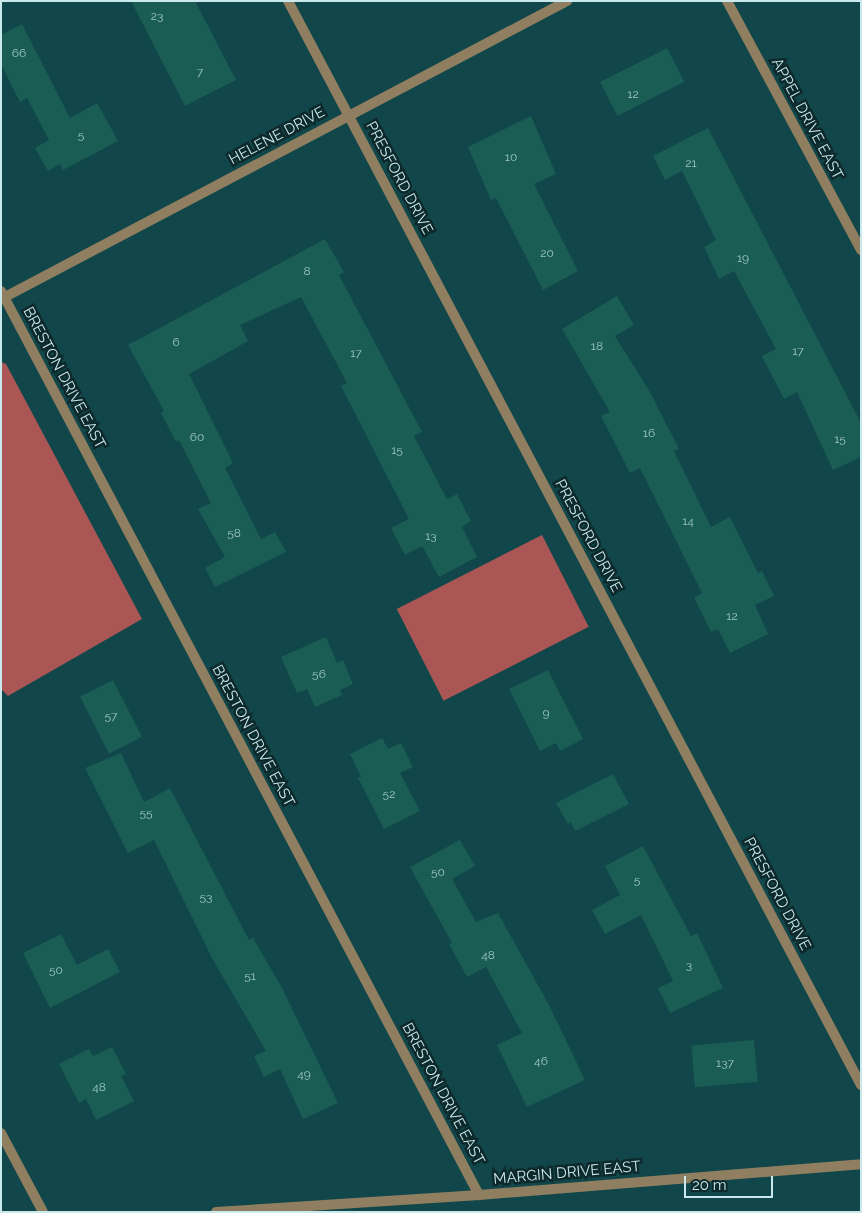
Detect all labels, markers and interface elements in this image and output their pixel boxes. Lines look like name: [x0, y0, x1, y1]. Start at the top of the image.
house number: 23: [151, 10, 163, 24]
house number: 66: [12, 47, 26, 61]
street label: APPEL DRIVE EAST: [767, 55, 847, 183]
house number: 7: [197, 66, 203, 80]
house number: 12: [627, 88, 639, 102]
street label: HELENE DRIVE: [226, 103, 328, 169]
street label: PRESFORD DRIVE: [362, 119, 436, 237]
house number: 5: [78, 129, 84, 143]
house number: 10: [505, 151, 517, 165]
house number: 21: [685, 157, 697, 171]
house number: 20: [540, 247, 554, 261]
house number: 19: [737, 252, 749, 266]
house number: 8: [303, 265, 311, 279]
street label: BRESTON DRIVE EAST: [19, 304, 109, 452]
house number: 6: [172, 336, 180, 350]
house number: 18: [591, 340, 603, 354]
house number: 17: [792, 345, 804, 359]
house number: 17: [350, 347, 362, 361]
house number: 16: [643, 427, 655, 441]
house number: 60: [190, 431, 204, 445]
house number: 15: [834, 433, 846, 447]
house number: 15: [391, 444, 403, 458]
street label: PRESFORD DRIVE: [551, 477, 625, 595]
house number: 14: [682, 515, 694, 529]
house number: 58: [227, 527, 241, 541]
house number: 13: [425, 530, 437, 544]
house number: 12: [726, 610, 738, 624]
street label: BRESTON DRIVE EAST: [208, 662, 298, 810]
house number: 56: [312, 668, 326, 682]
house number: 9: [542, 707, 550, 721]
house number: 57: [105, 710, 117, 724]
house number: 52: [383, 788, 395, 802]
house number: 55: [139, 807, 153, 821]
street label: PRESFORD DRIVE: [740, 835, 814, 953]
house number: 50: [431, 866, 445, 880]
house number: 5: [634, 874, 640, 888]
house number: 53: [200, 891, 212, 905]
house number: 48: [481, 949, 495, 963]
house number: 3: [686, 959, 692, 973]
house number: 50: [49, 964, 63, 978]
house number: 51: [244, 970, 256, 984]
street label: BRESTON DRIVE EAST: [398, 1020, 488, 1168]
house number: 46: [534, 1055, 548, 1069]
house number: 137: [716, 1057, 734, 1071]
house number: 49: [297, 1068, 311, 1082]
house number: 48: [92, 1081, 106, 1095]
street label: MARGIN DRIVE EAST: [493, 1158, 641, 1188]
scale bar: [687, 1166, 776, 1198]
text: 20 m: [692, 1176, 727, 1194]

